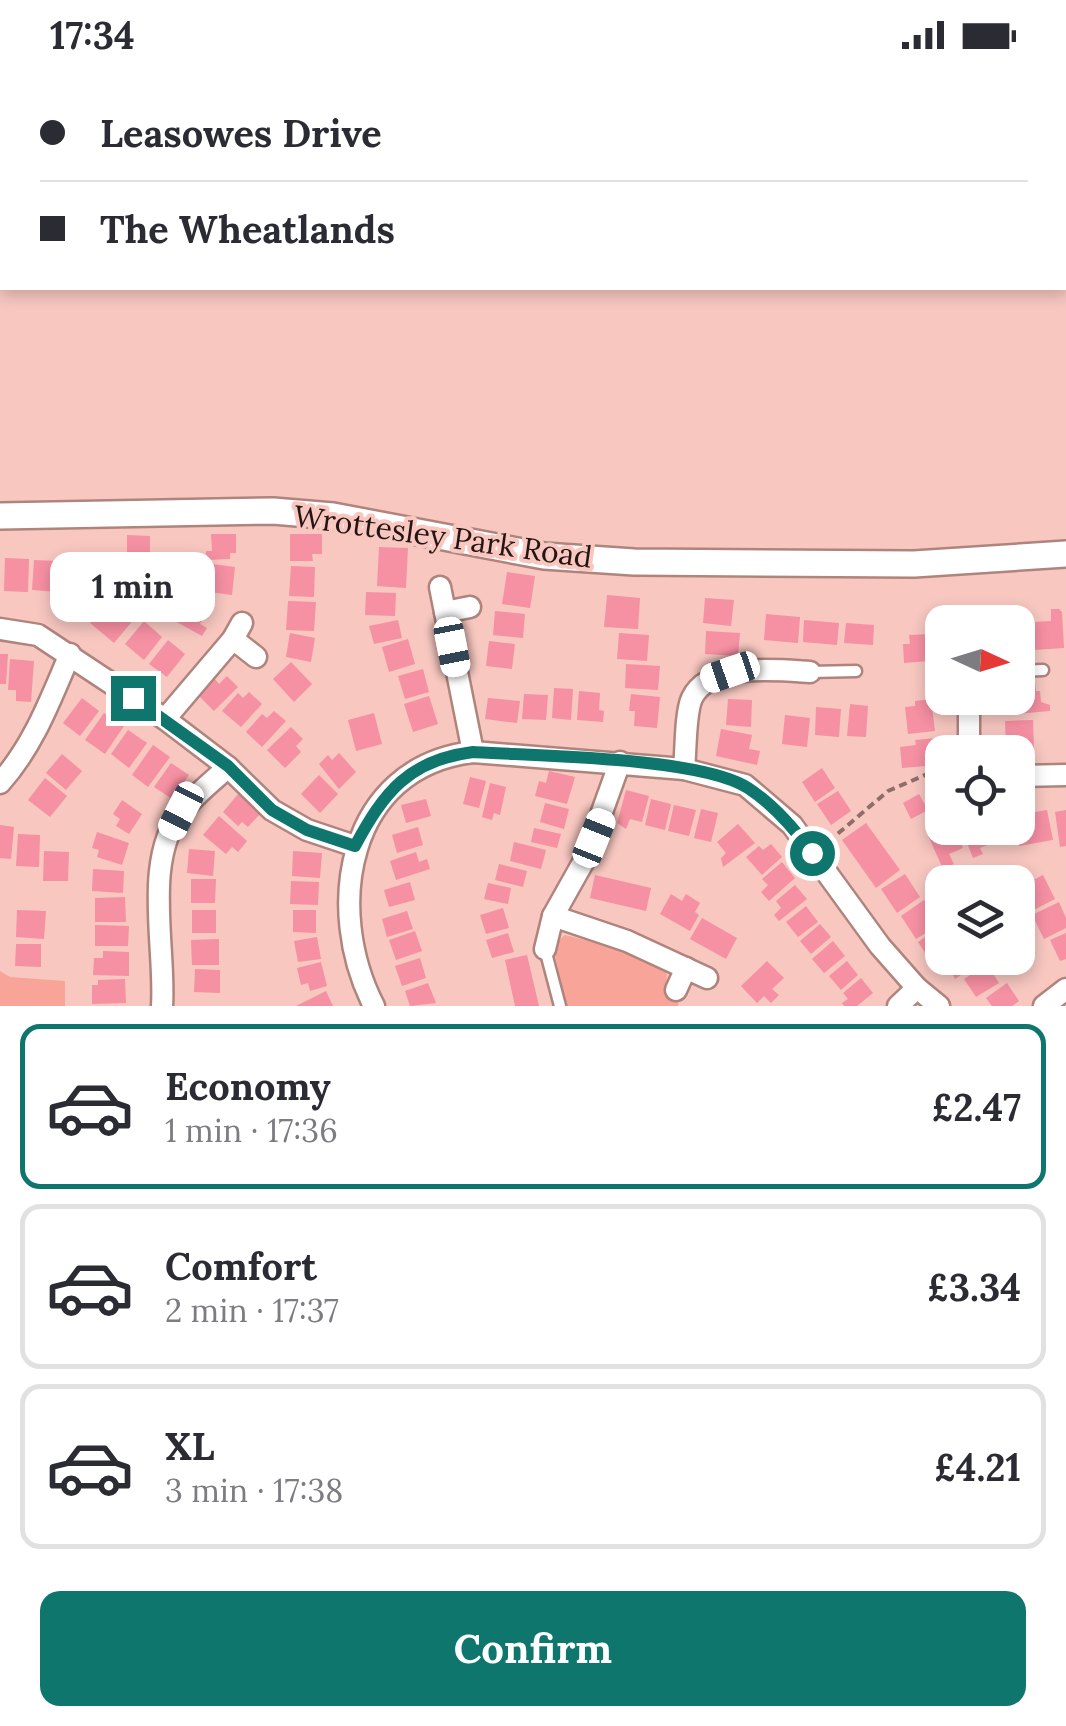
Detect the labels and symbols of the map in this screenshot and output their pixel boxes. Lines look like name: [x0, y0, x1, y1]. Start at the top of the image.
street label: Wrottesley Park Road: [291, 496, 595, 577]
callout: 1 min: [51, 553, 216, 623]
north arrow: [925, 605, 1035, 715]
car: [432, 615, 472, 679]
car: [697, 648, 763, 696]
route end: [111, 676, 156, 721]
car: [154, 777, 208, 845]
car: [569, 805, 619, 871]
route start: [790, 831, 835, 876]

